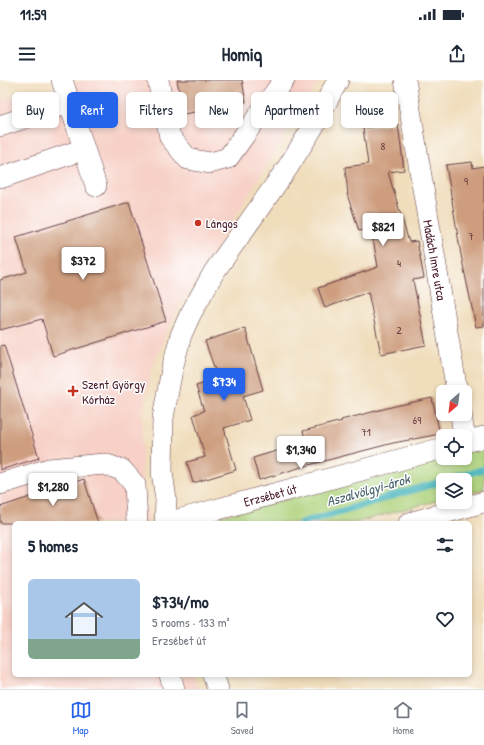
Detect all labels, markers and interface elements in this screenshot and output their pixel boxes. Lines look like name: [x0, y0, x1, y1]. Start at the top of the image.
text: 11:59: [20, 4, 46, 25]
text: Homiq: [222, 42, 262, 67]
icon: menu: [16, 43, 38, 65]
icon: share: [446, 43, 468, 65]
chip: Buy: [12, 92, 59, 128]
chip: Rent: [67, 92, 118, 128]
chip: Filters: [126, 92, 187, 128]
chip: New: [195, 92, 243, 128]
chip: Apartment: [251, 92, 333, 128]
chip: House: [341, 92, 398, 128]
house number: 8: [381, 139, 386, 153]
house number: 9: [464, 174, 468, 188]
pin: $821: [359, 213, 407, 247]
place label: Lángos: [206, 214, 238, 232]
text: $821: [371, 217, 395, 235]
marker: Lángos: [193, 218, 203, 228]
street label: Madách Imre utca: [419, 218, 451, 302]
house number: 7: [468, 229, 474, 243]
pin: $372: [59, 247, 107, 281]
text: $372: [71, 251, 95, 269]
house number: 4: [397, 256, 401, 270]
house number: 2: [396, 323, 402, 337]
pin: $734: [200, 368, 248, 402]
text: $734: [212, 372, 236, 390]
place label: Szent György Kórház: [82, 375, 146, 408]
marker: Szent György Kórház: [67, 385, 79, 397]
north arrow: [436, 385, 472, 421]
map controls: [436, 385, 472, 509]
house number: 69: [413, 413, 421, 427]
house number: 71: [361, 425, 371, 439]
button: locate: [436, 429, 472, 465]
pin: $1,340: [268, 436, 334, 470]
text: $1,340: [286, 440, 316, 458]
water label: Aszalvölgyi-árok: [324, 468, 413, 511]
pin: $1,280: [20, 473, 86, 507]
button: layers: [436, 473, 472, 509]
text: $1,280: [37, 477, 69, 495]
street label: Erzsébet út: [242, 479, 299, 511]
text: 5 homes: [28, 534, 78, 557]
icon: filters: [434, 534, 456, 556]
text: $734/mo: [152, 590, 209, 613]
icon: home: [60, 595, 108, 643]
icon: heart: [434, 608, 456, 630]
text: 5 rooms · 133 m²: [152, 613, 230, 631]
text: Erzsébet út: [152, 631, 206, 649]
tab: Map: [70, 699, 92, 737]
tab: Saved: [231, 699, 253, 737]
tab: Home: [392, 699, 414, 737]

